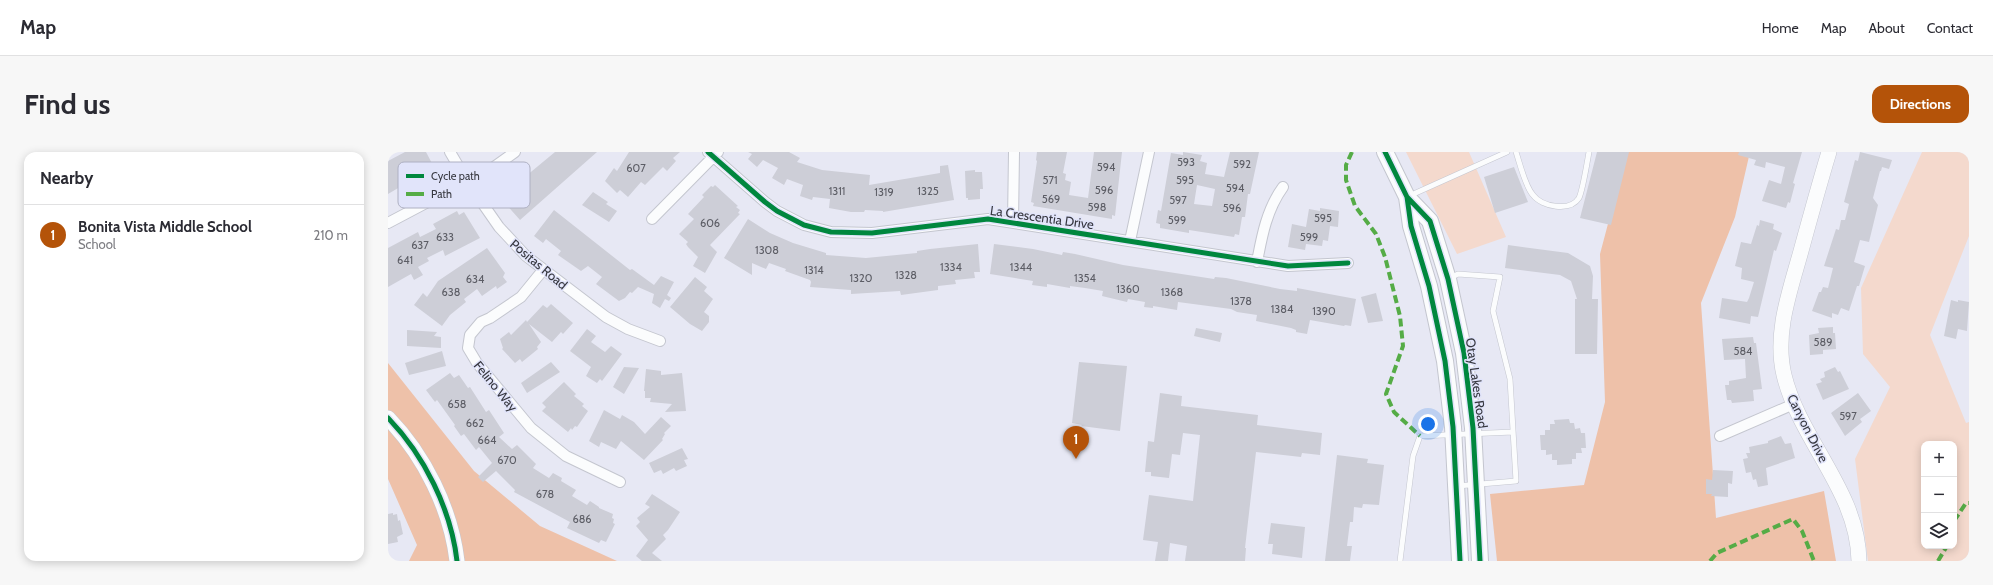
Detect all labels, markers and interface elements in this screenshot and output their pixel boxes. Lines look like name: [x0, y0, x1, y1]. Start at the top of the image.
text: Map: [20, 16, 56, 39]
text: Home: [1762, 19, 1799, 37]
text: Map: [1821, 19, 1846, 37]
text: About: [1868, 19, 1905, 37]
text: Contact: [1927, 19, 1973, 37]
button: Directions: [1872, 85, 1969, 123]
text: Find us: [24, 87, 110, 121]
house number: 593: [1177, 155, 1195, 169]
house number: 592: [1233, 157, 1251, 171]
house number: 594: [1097, 160, 1116, 174]
house number: 607: [626, 161, 646, 175]
legend: [398, 162, 530, 208]
text: Nearby: [40, 168, 93, 188]
text: Cycle path: [431, 169, 480, 183]
house number: 571: [1042, 173, 1058, 187]
house number: 595: [1176, 173, 1194, 187]
house number: 594: [1226, 181, 1245, 195]
house number: 596: [1095, 183, 1113, 197]
house number: 1311: [829, 184, 845, 198]
house number: 1325: [917, 184, 939, 198]
house number: 1319: [874, 185, 894, 199]
text: Path: [431, 187, 452, 201]
house number: 569: [1042, 192, 1060, 206]
house number: 597: [1169, 193, 1187, 207]
house number: 598: [1088, 200, 1106, 214]
house number: 596: [1223, 201, 1241, 215]
street label: La Crescentia Drive: [989, 202, 1095, 232]
house number: 595: [1314, 211, 1332, 225]
house number: 599: [1168, 213, 1186, 227]
house number: 606: [700, 216, 720, 230]
text: Bonita Vista Middle School: [78, 218, 252, 236]
text: 1: [51, 227, 55, 243]
text: 210 m: [314, 227, 348, 243]
house number: 633: [436, 230, 454, 244]
house number: 599: [1300, 230, 1318, 244]
street label: Positas Road: [507, 235, 571, 293]
text: School: [78, 236, 116, 252]
house number: 637: [411, 238, 429, 252]
house number: 1308: [755, 243, 779, 257]
house number: 641: [397, 253, 413, 267]
house number: 1334: [940, 260, 963, 274]
house number: 1344: [1010, 260, 1033, 274]
house number: 1314: [804, 263, 824, 277]
house number: 1328: [895, 268, 917, 282]
house number: 1320: [850, 271, 873, 285]
house number: 1354: [1074, 271, 1097, 285]
house number: 634: [466, 272, 485, 286]
house number: 1360: [1116, 282, 1140, 296]
house number: 638: [442, 285, 460, 299]
house number: 1368: [1161, 285, 1183, 299]
house number: 1378: [1230, 294, 1252, 308]
house number: 1384: [1271, 302, 1294, 316]
house number: 1390: [1312, 304, 1336, 318]
house number: 589: [1814, 335, 1832, 349]
street label: Otay Lakes Road: [1463, 337, 1491, 429]
house number: 584: [1734, 344, 1753, 358]
street label: Felino Way: [471, 358, 521, 415]
street label: Canyon Drive: [1784, 391, 1832, 465]
house number: 658: [448, 397, 466, 411]
house number: 597: [1839, 409, 1857, 423]
your location: [1418, 414, 1438, 434]
house number: 662: [466, 416, 484, 430]
pin: 1: [1063, 426, 1089, 459]
house number: 664: [478, 433, 497, 447]
map controls: [1921, 441, 1957, 549]
button: +: [1921, 441, 1957, 477]
house number: 670: [497, 453, 517, 467]
button: −: [1921, 477, 1957, 513]
house number: 678: [536, 487, 554, 501]
house number: 686: [572, 512, 592, 526]
button: layers: [1921, 513, 1957, 549]

